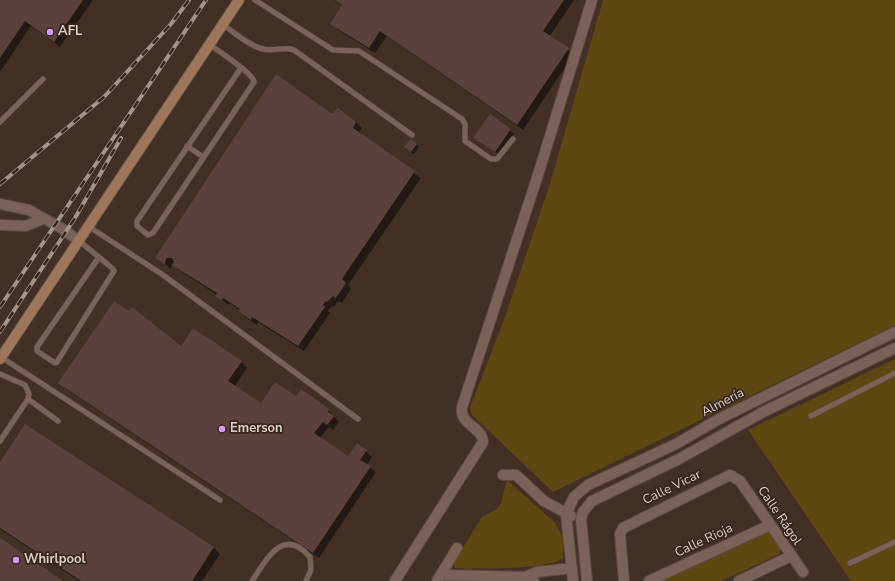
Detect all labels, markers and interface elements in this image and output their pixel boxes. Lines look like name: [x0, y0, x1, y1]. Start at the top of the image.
place label: AFL: [58, 24, 82, 40]
marker: AFL: [45, 27, 55, 37]
street label: Almería: [699, 385, 747, 421]
place label: Emerson: [230, 421, 283, 437]
marker: Emerson: [217, 424, 227, 434]
street label: Calle Vicar: [640, 467, 704, 509]
street label: Calle Rágol: [754, 484, 804, 548]
street label: Calle Rioja: [673, 521, 735, 561]
place label: Whirlpool: [24, 552, 86, 568]
marker: Whirlpool: [11, 555, 21, 565]

